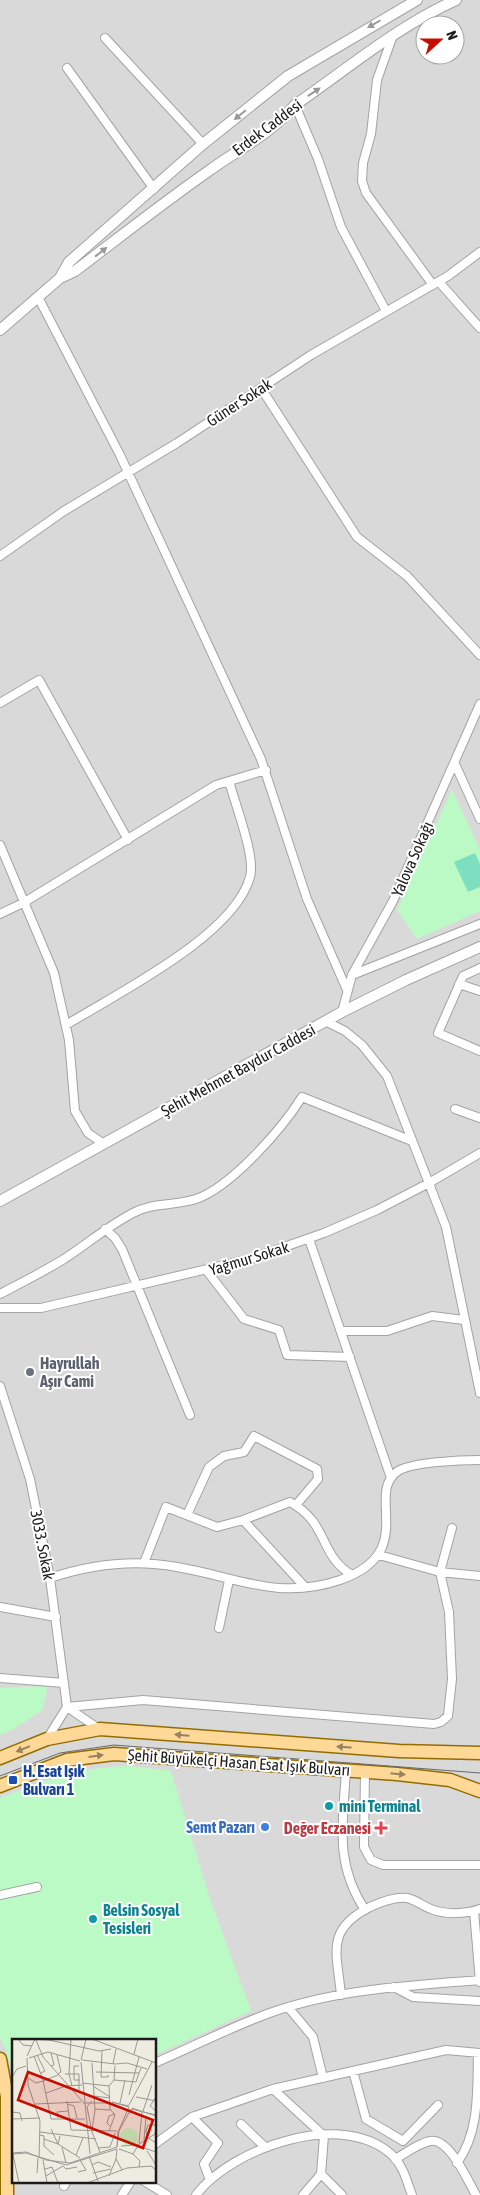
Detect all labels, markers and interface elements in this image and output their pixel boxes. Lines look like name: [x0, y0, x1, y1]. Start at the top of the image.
north arrow: [415, 15, 465, 65]
one-way arrow: [368, 19, 381, 28]
text: N: [443, 29, 461, 42]
one-way arrow: [308, 87, 321, 97]
street label: Erdek Caddesi: [229, 95, 305, 159]
one-way arrow: [234, 109, 247, 120]
one-way arrow: [94, 246, 107, 257]
street label: Güner Sokak: [203, 374, 275, 430]
street label: Yalova Sokağı: [387, 819, 437, 900]
street label: Şehit Mehmet Baydur Caddesi: [158, 1020, 319, 1121]
street label: Yağmur Sokak: [207, 1237, 291, 1280]
place label: Hayrullah Aşır Cami: [39, 1354, 100, 1390]
marker: Hayrullah Aşır Cami: [24, 1366, 36, 1378]
street label: 3033. Sokak: [27, 1508, 59, 1582]
one-way arrow: [174, 1731, 190, 1739]
one-way arrow: [336, 1743, 352, 1751]
one-way arrow: [15, 1745, 30, 1753]
street label: Şehit Büyükelçi Hasan Esat Işık Bulvarı: [127, 1745, 351, 1780]
one-way arrow: [88, 1752, 104, 1760]
place label: H. Esat Işık Bulvarı 1: [23, 1762, 85, 1798]
one-way arrow: [390, 1770, 406, 1778]
marker: H. Esat Işık Bulvarı 1: [7, 1774, 19, 1786]
place label: mini Terminal: [339, 1797, 421, 1815]
marker: mini Terminal: [323, 1800, 335, 1812]
place label: Semt Pazarı: [186, 1818, 255, 1836]
place label: Değer Eczanesi: [284, 1819, 371, 1837]
marker: Semt Pazarı: [259, 1821, 271, 1833]
marker: Değer Eczanesi: [375, 1822, 387, 1834]
place label: Belsin Sosyal Tesisleri: [103, 1901, 180, 1937]
marker: Belsin Sosyal Tesisleri: [87, 1913, 99, 1925]
inset map: [12, 2039, 156, 2182]

